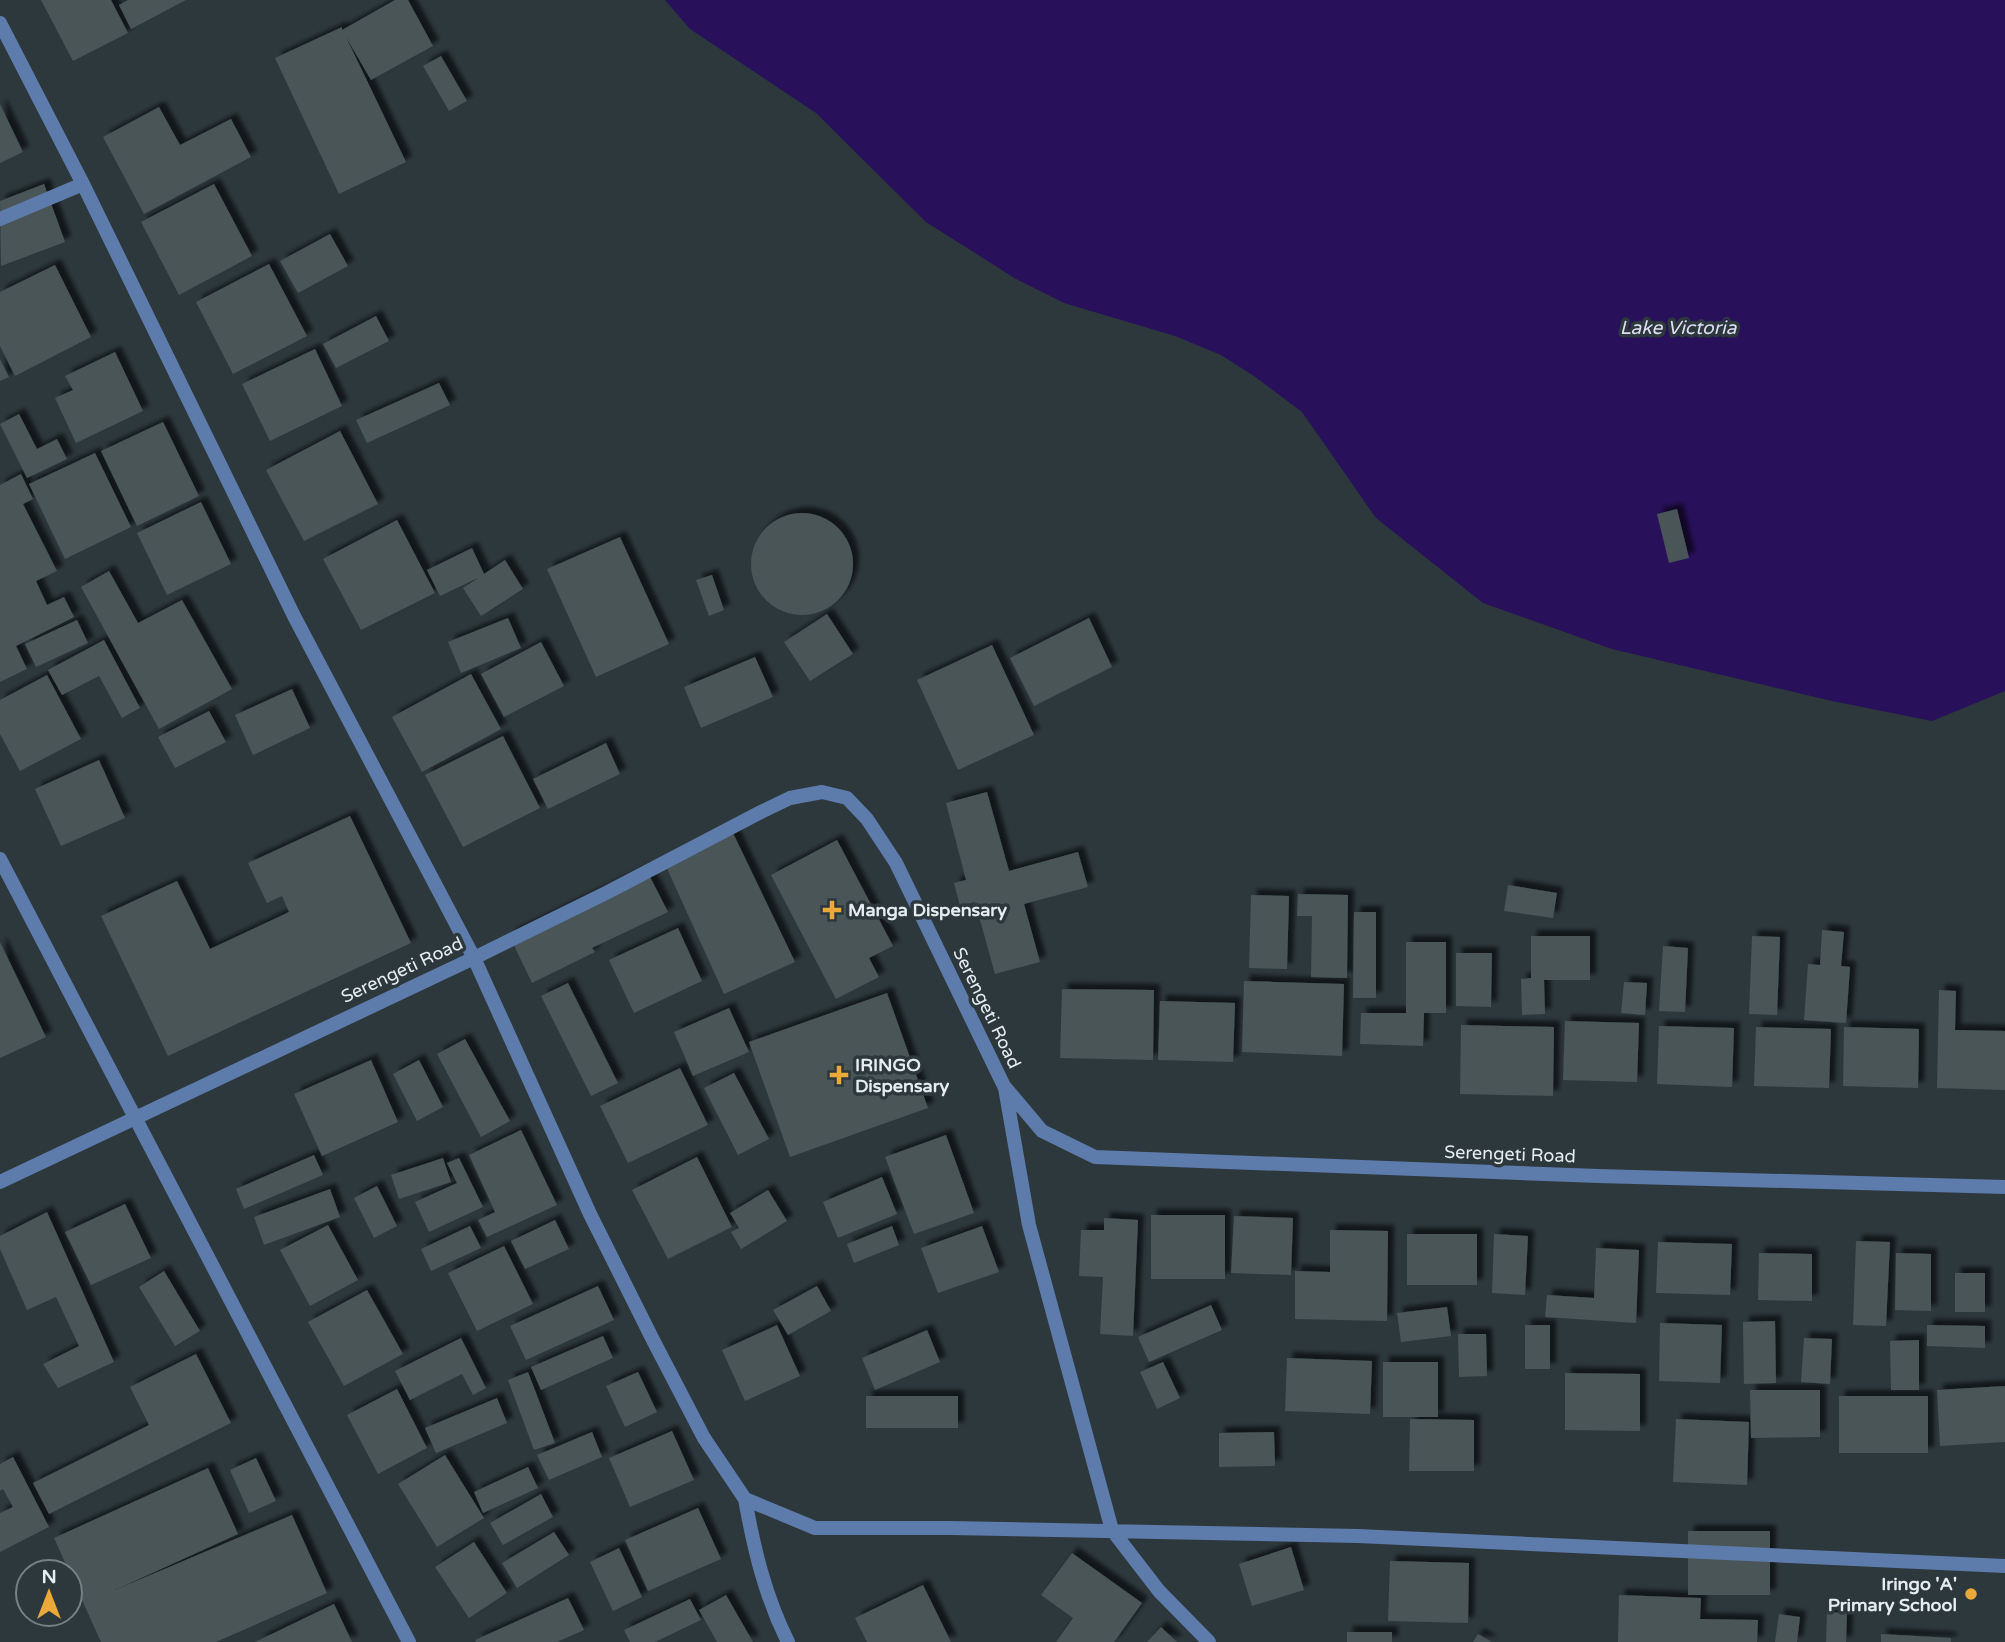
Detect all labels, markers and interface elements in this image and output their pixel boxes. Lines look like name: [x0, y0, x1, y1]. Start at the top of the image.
water label: Lake Victoria: [1620, 317, 1738, 339]
place label: Manga Dispensary: [848, 899, 1007, 921]
marker: Manga Dispensary: [822, 900, 842, 920]
street label: Serengeti Road: [338, 932, 466, 1008]
street label: Serengeti Road: [948, 944, 1026, 1072]
place label: IRINGO Dispensary: [855, 1054, 950, 1097]
marker: IRINGO Dispensary: [829, 1065, 849, 1085]
street label: Serengeti Road: [1444, 1141, 1576, 1167]
north arrow: [14, 1558, 84, 1628]
text: N: [41, 1566, 57, 1588]
place label: Iringo 'A' Primary School: [1828, 1573, 1957, 1616]
marker: Iringo 'A' Primary School: [1963, 1586, 1979, 1602]

